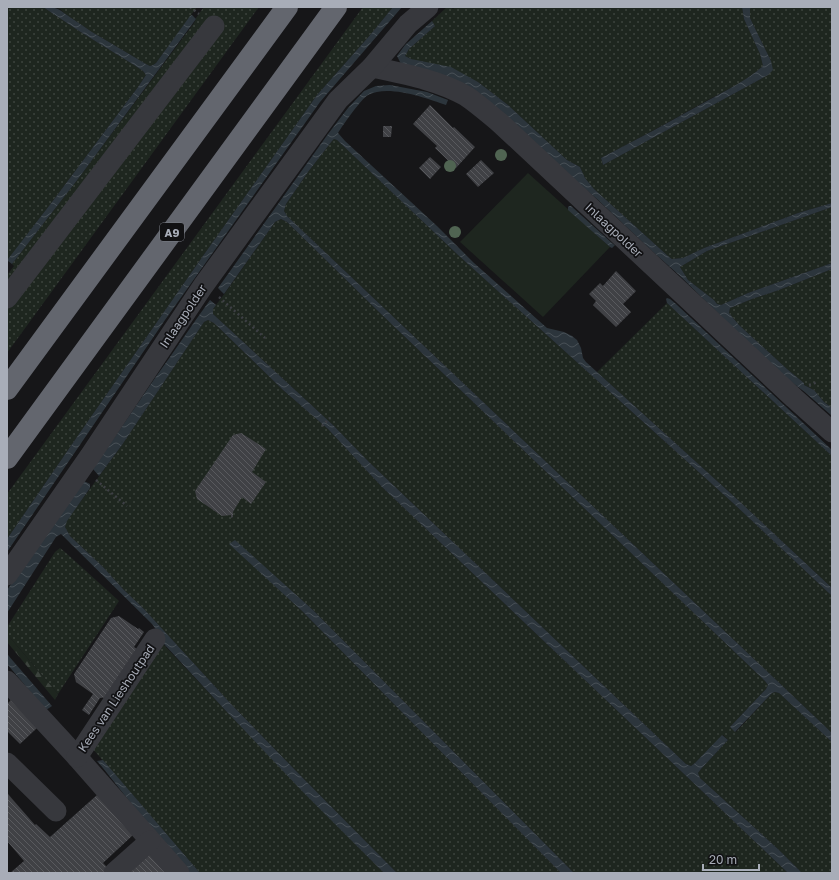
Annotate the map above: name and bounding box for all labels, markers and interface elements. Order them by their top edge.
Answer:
street label: Inlaagpolder [582,200,646,261]
road number: A9 [160,223,184,241]
street label: Inlaagpolder [156,281,210,351]
street label: Kees van Lieshoutpad [74,641,158,755]
scale bar [703,846,759,872]
text: 20 m [709,852,737,867]

